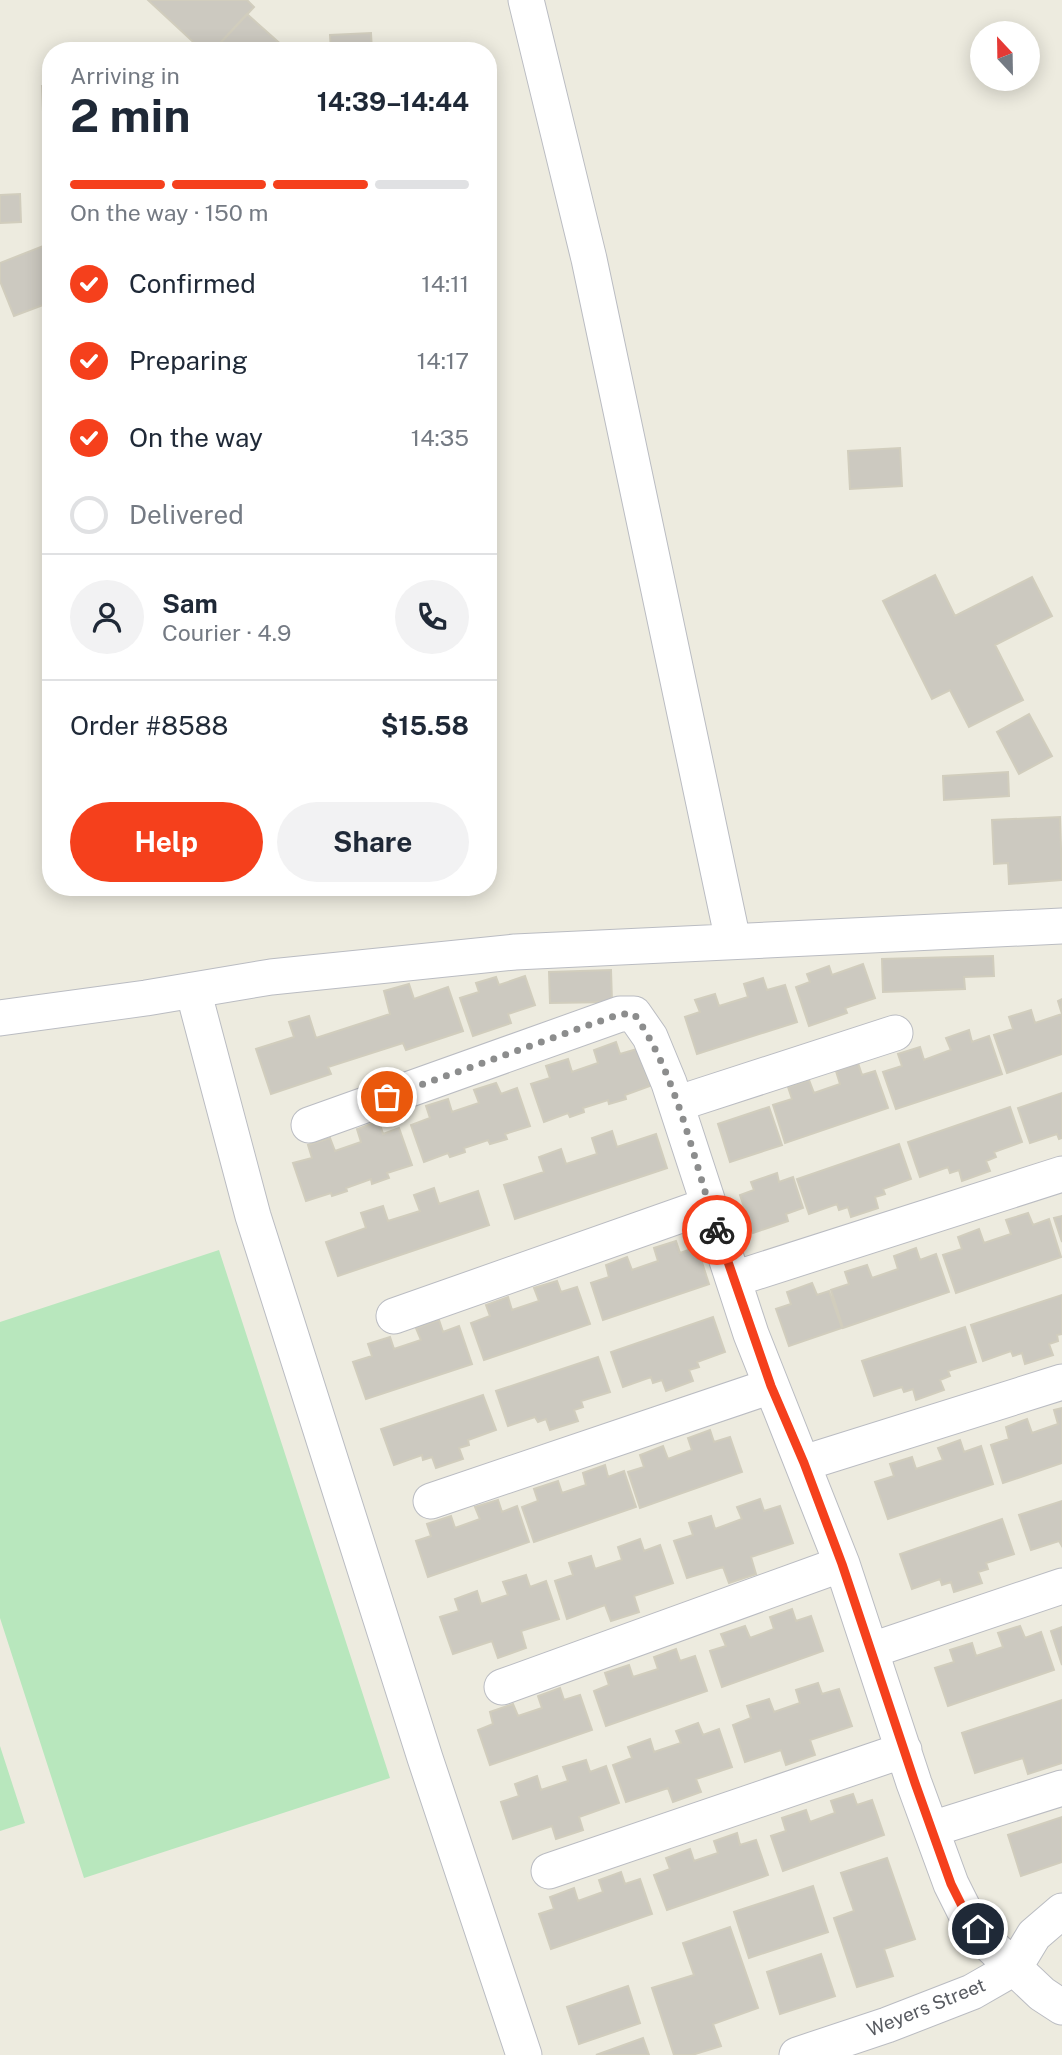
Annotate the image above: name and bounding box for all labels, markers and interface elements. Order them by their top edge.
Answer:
north arrow [970,21,1040,91]
map controls [970,21,1040,91]
text: Arriving in [70,62,180,89]
text: 14:39–14:44 [317,86,469,117]
text: 2 min [70,88,190,142]
text: On the way · 150 m [70,199,268,226]
icon: check [70,265,108,303]
text: Confirmed [129,268,256,299]
text: 14:11 [421,270,469,297]
icon: check [70,342,108,380]
text: Preparing [129,345,248,376]
text: 14:17 [417,347,469,374]
icon: check [70,419,108,457]
text: On the way [129,422,263,453]
text: 14:35 [411,424,469,451]
text: Delivered [129,499,244,530]
button: person [70,580,144,654]
button: phone [395,580,469,654]
text: Sam [162,588,218,619]
text: Courier · 4.9 [162,619,291,646]
text: Order #8588 [70,710,228,741]
text: $15.58 [381,710,469,741]
button: Help [70,802,263,882]
button: Share [277,802,469,882]
pin [357,1067,417,1127]
icon: bag [368,1078,406,1116]
courier [682,1195,752,1265]
icon: bike [698,1211,736,1249]
pin [948,1899,1008,1959]
icon: home [959,1910,997,1948]
street label: Weyers Street [864,1973,988,2041]

